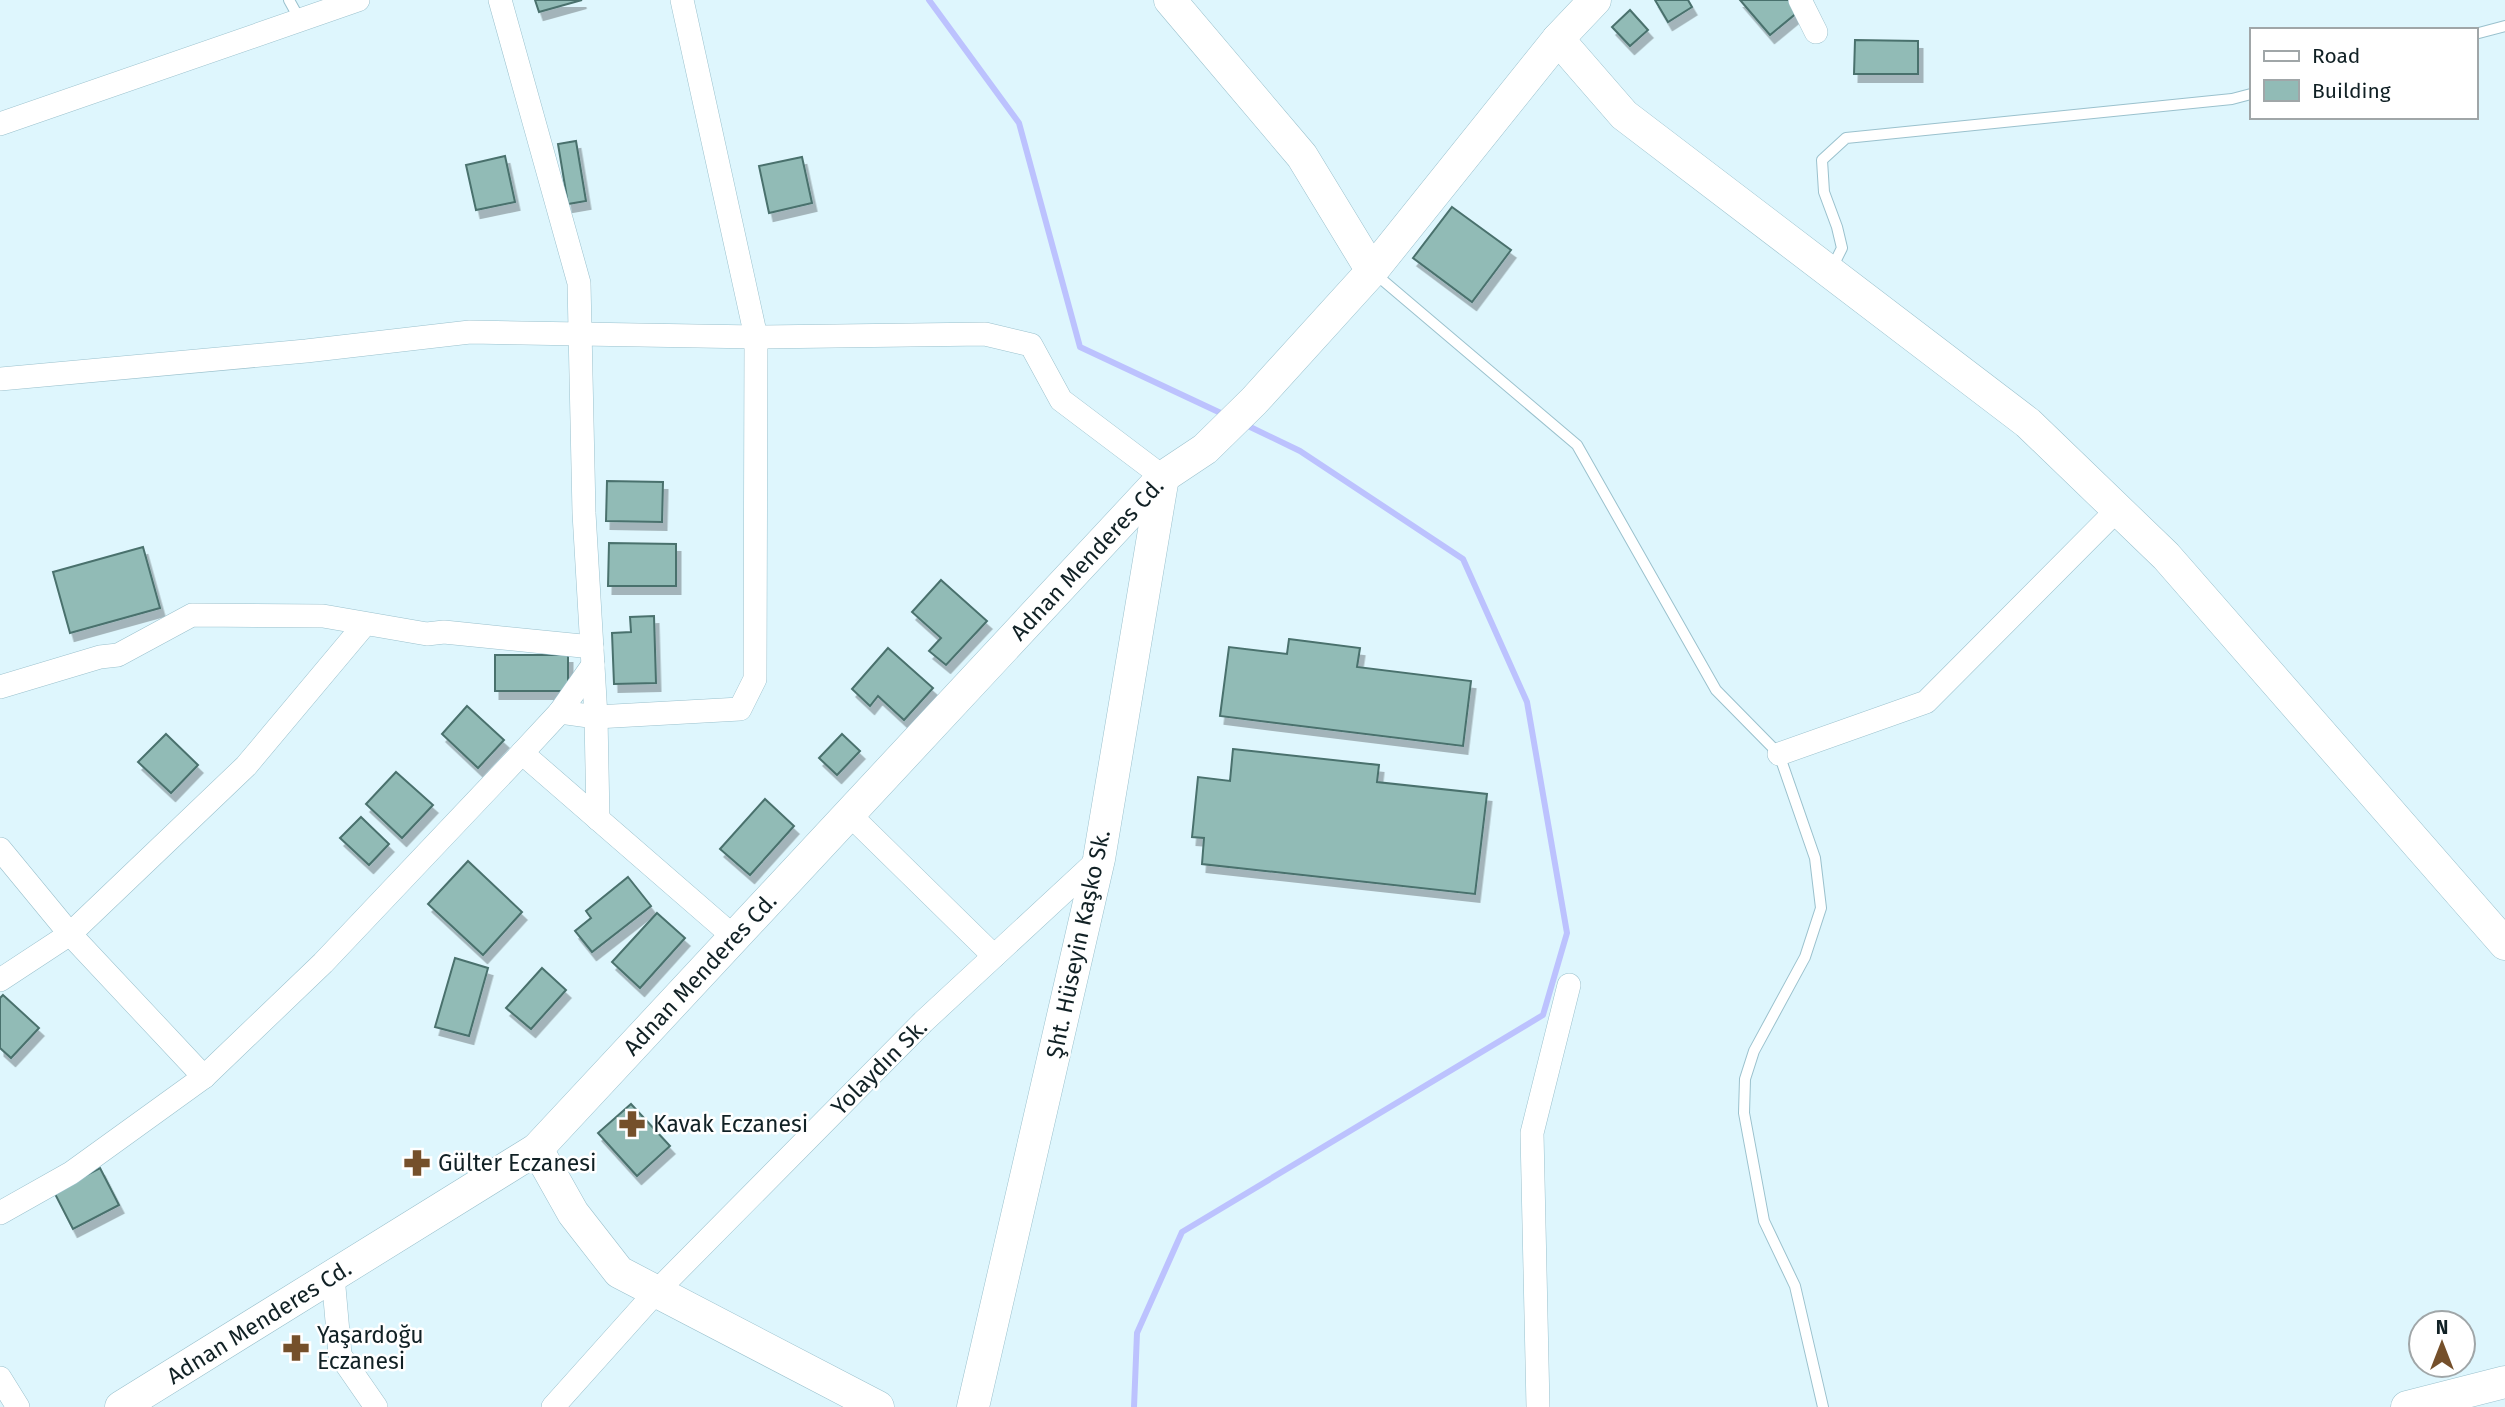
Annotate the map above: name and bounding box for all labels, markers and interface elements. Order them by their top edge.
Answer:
legend [2250,28,2477,119]
text: Road [2312,43,2360,69]
text: Building [2312,78,2391,104]
street label: Adnan Menderes Cd. [1004,472,1170,646]
street label: Şht. Hüseyin Kaşko Sk. [1040,827,1116,1061]
street label: Adnan Menderes Cd. [617,887,783,1061]
street label: Yolaydın Sk. [825,1013,933,1121]
pharmacy icon: Kavak Eczanesi [617,1109,647,1139]
place label: Kavak Eczanesi [653,1110,808,1138]
pharmacy icon: Gülter Eczanesi [402,1148,432,1178]
place label: Gülter Eczanesi [438,1149,596,1177]
street label: Adnan Menderes Cd. [162,1254,356,1390]
north arrow [2407,1309,2477,1379]
text: N [2436,1316,2448,1339]
place label: Yaşardoğu Eczanesi [317,1321,424,1375]
pharmacy icon: Yaşardoğu Eczanesi [281,1333,311,1363]

